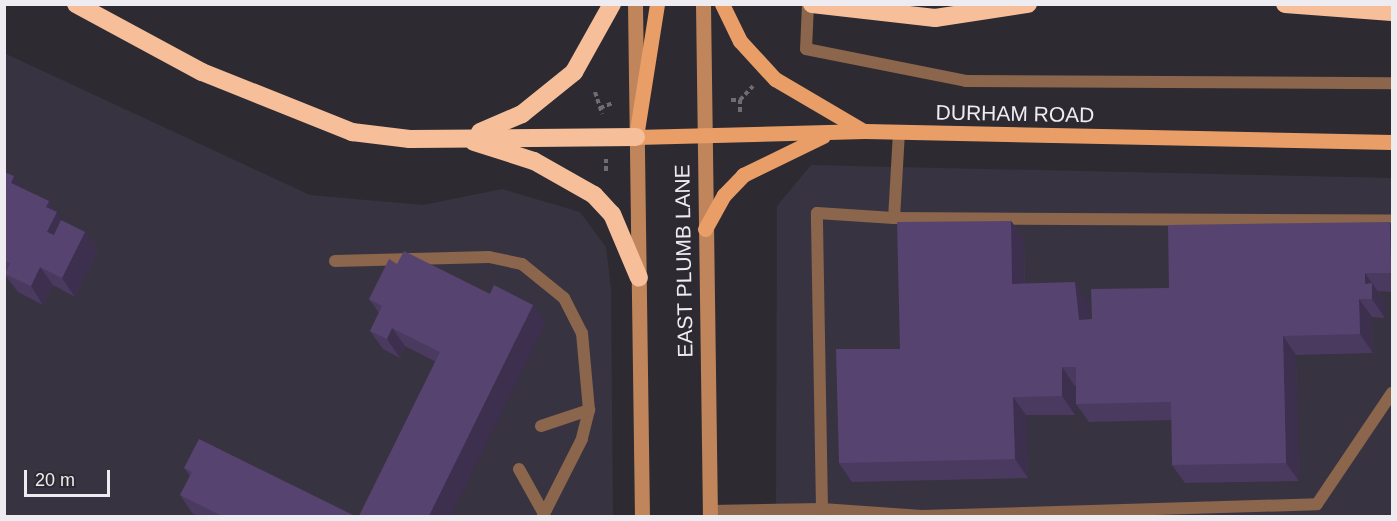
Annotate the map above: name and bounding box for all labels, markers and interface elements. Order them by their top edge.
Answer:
street label: DURHAM ROAD [935,100,1095,128]
street label: EAST PLUMB LANE [670,164,698,358]
scale bar [27,458,112,496]
text: 20 m [35,470,75,490]

